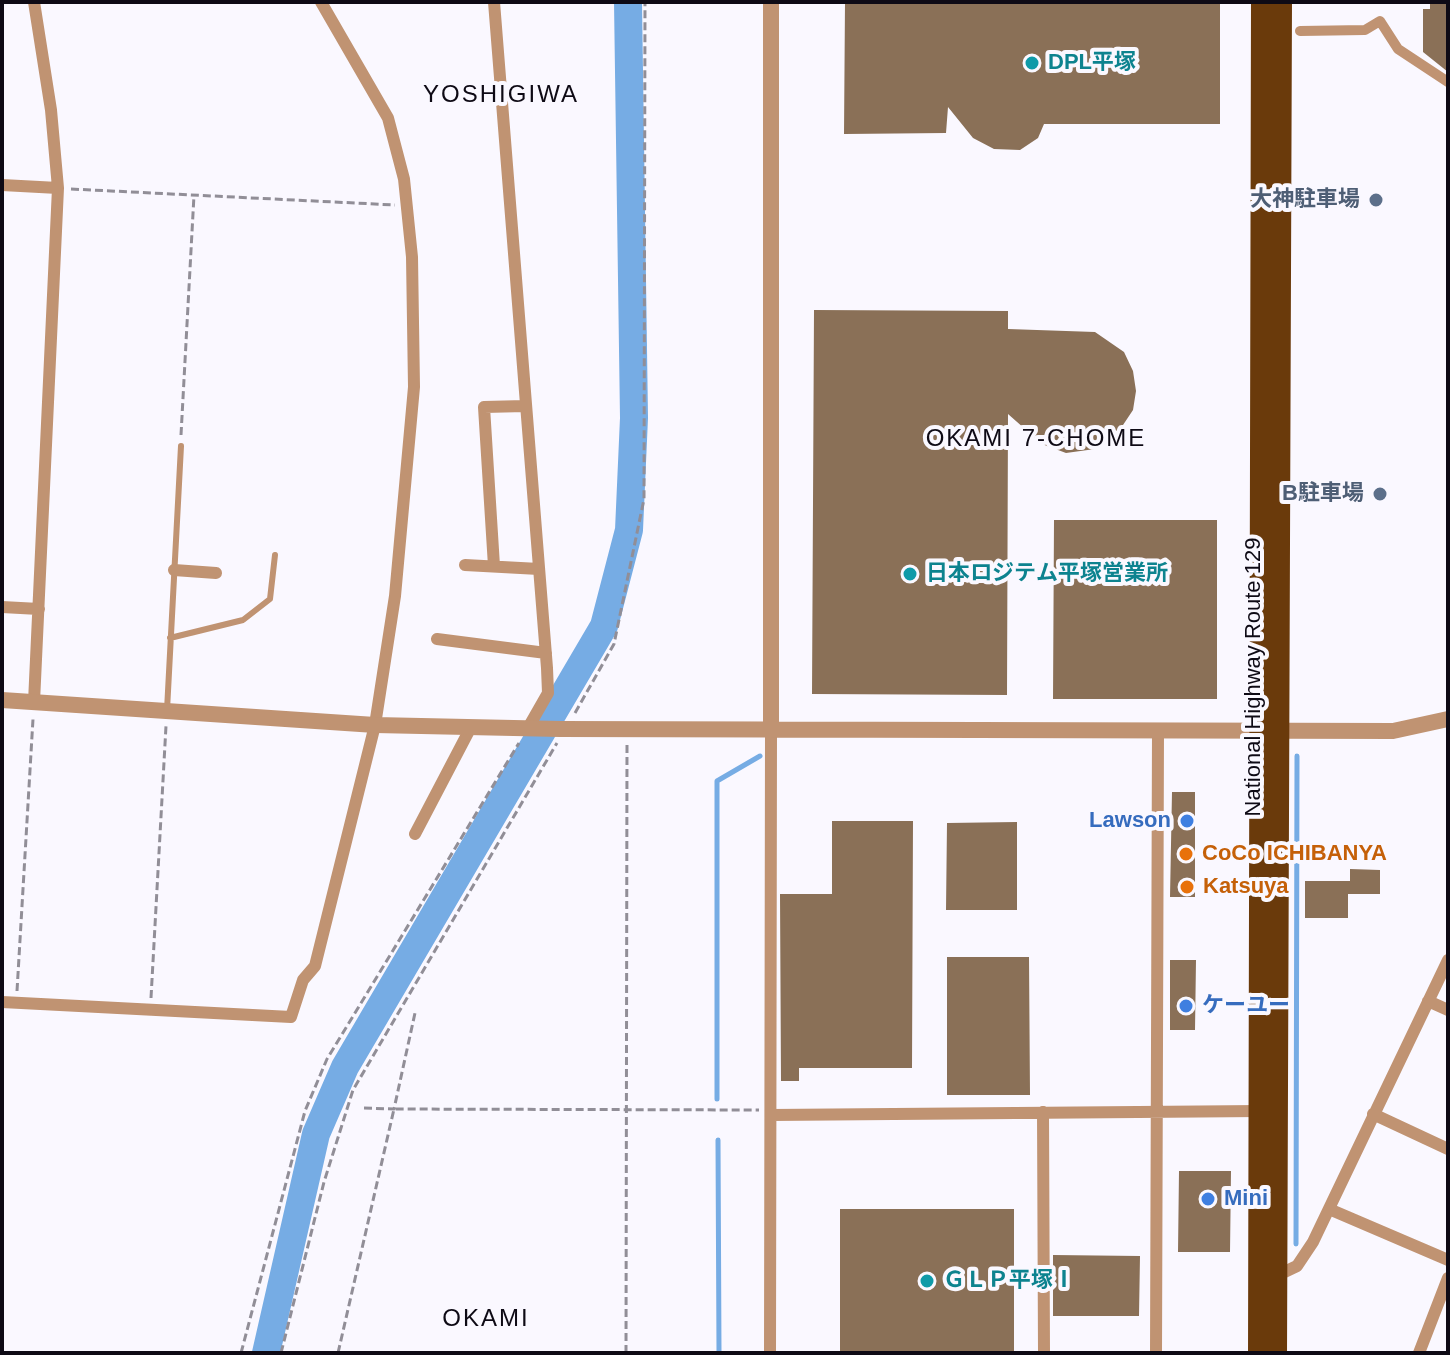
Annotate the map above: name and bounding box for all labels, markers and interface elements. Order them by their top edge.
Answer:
place label: DPL平塚 [1048,50,1136,76]
marker: DPL平塚 [1023,54,1041,72]
district label: YOSHIGIWA [423,81,579,109]
place label: 大神駐車場 [1250,187,1360,213]
marker: 大神駐車場 [1367,191,1385,209]
district label: OKAMI 7-CHOME [926,425,1146,453]
place label: B駐車場 [1282,481,1364,507]
marker: B駐車場 [1371,485,1389,503]
street label: National Highway Route 129 [1241,538,1267,816]
place label: 日本ロジテム平塚営業所 [926,561,1168,587]
marker: 日本ロジテム平塚営業所 [901,565,919,583]
place label: Lawson [1089,808,1171,834]
marker: Lawson [1178,812,1196,830]
place label: CoCo ICHIBANYA [1202,841,1387,867]
marker: CoCo ICHIBANYA [1177,845,1195,863]
place label: Katsuya [1203,874,1289,900]
marker: Katsuya [1178,878,1196,896]
place label: ケーユー [1202,993,1290,1019]
marker: ケーユー [1177,997,1195,1015]
place label: Mini [1224,1186,1268,1212]
marker: Mini [1199,1190,1217,1208]
place label: ＧＬＰ平塚Ⅰ [943,1268,1075,1294]
marker: ＧＬＰ平塚Ⅰ [918,1272,936,1290]
district label: OKAMI [442,1305,530,1333]

